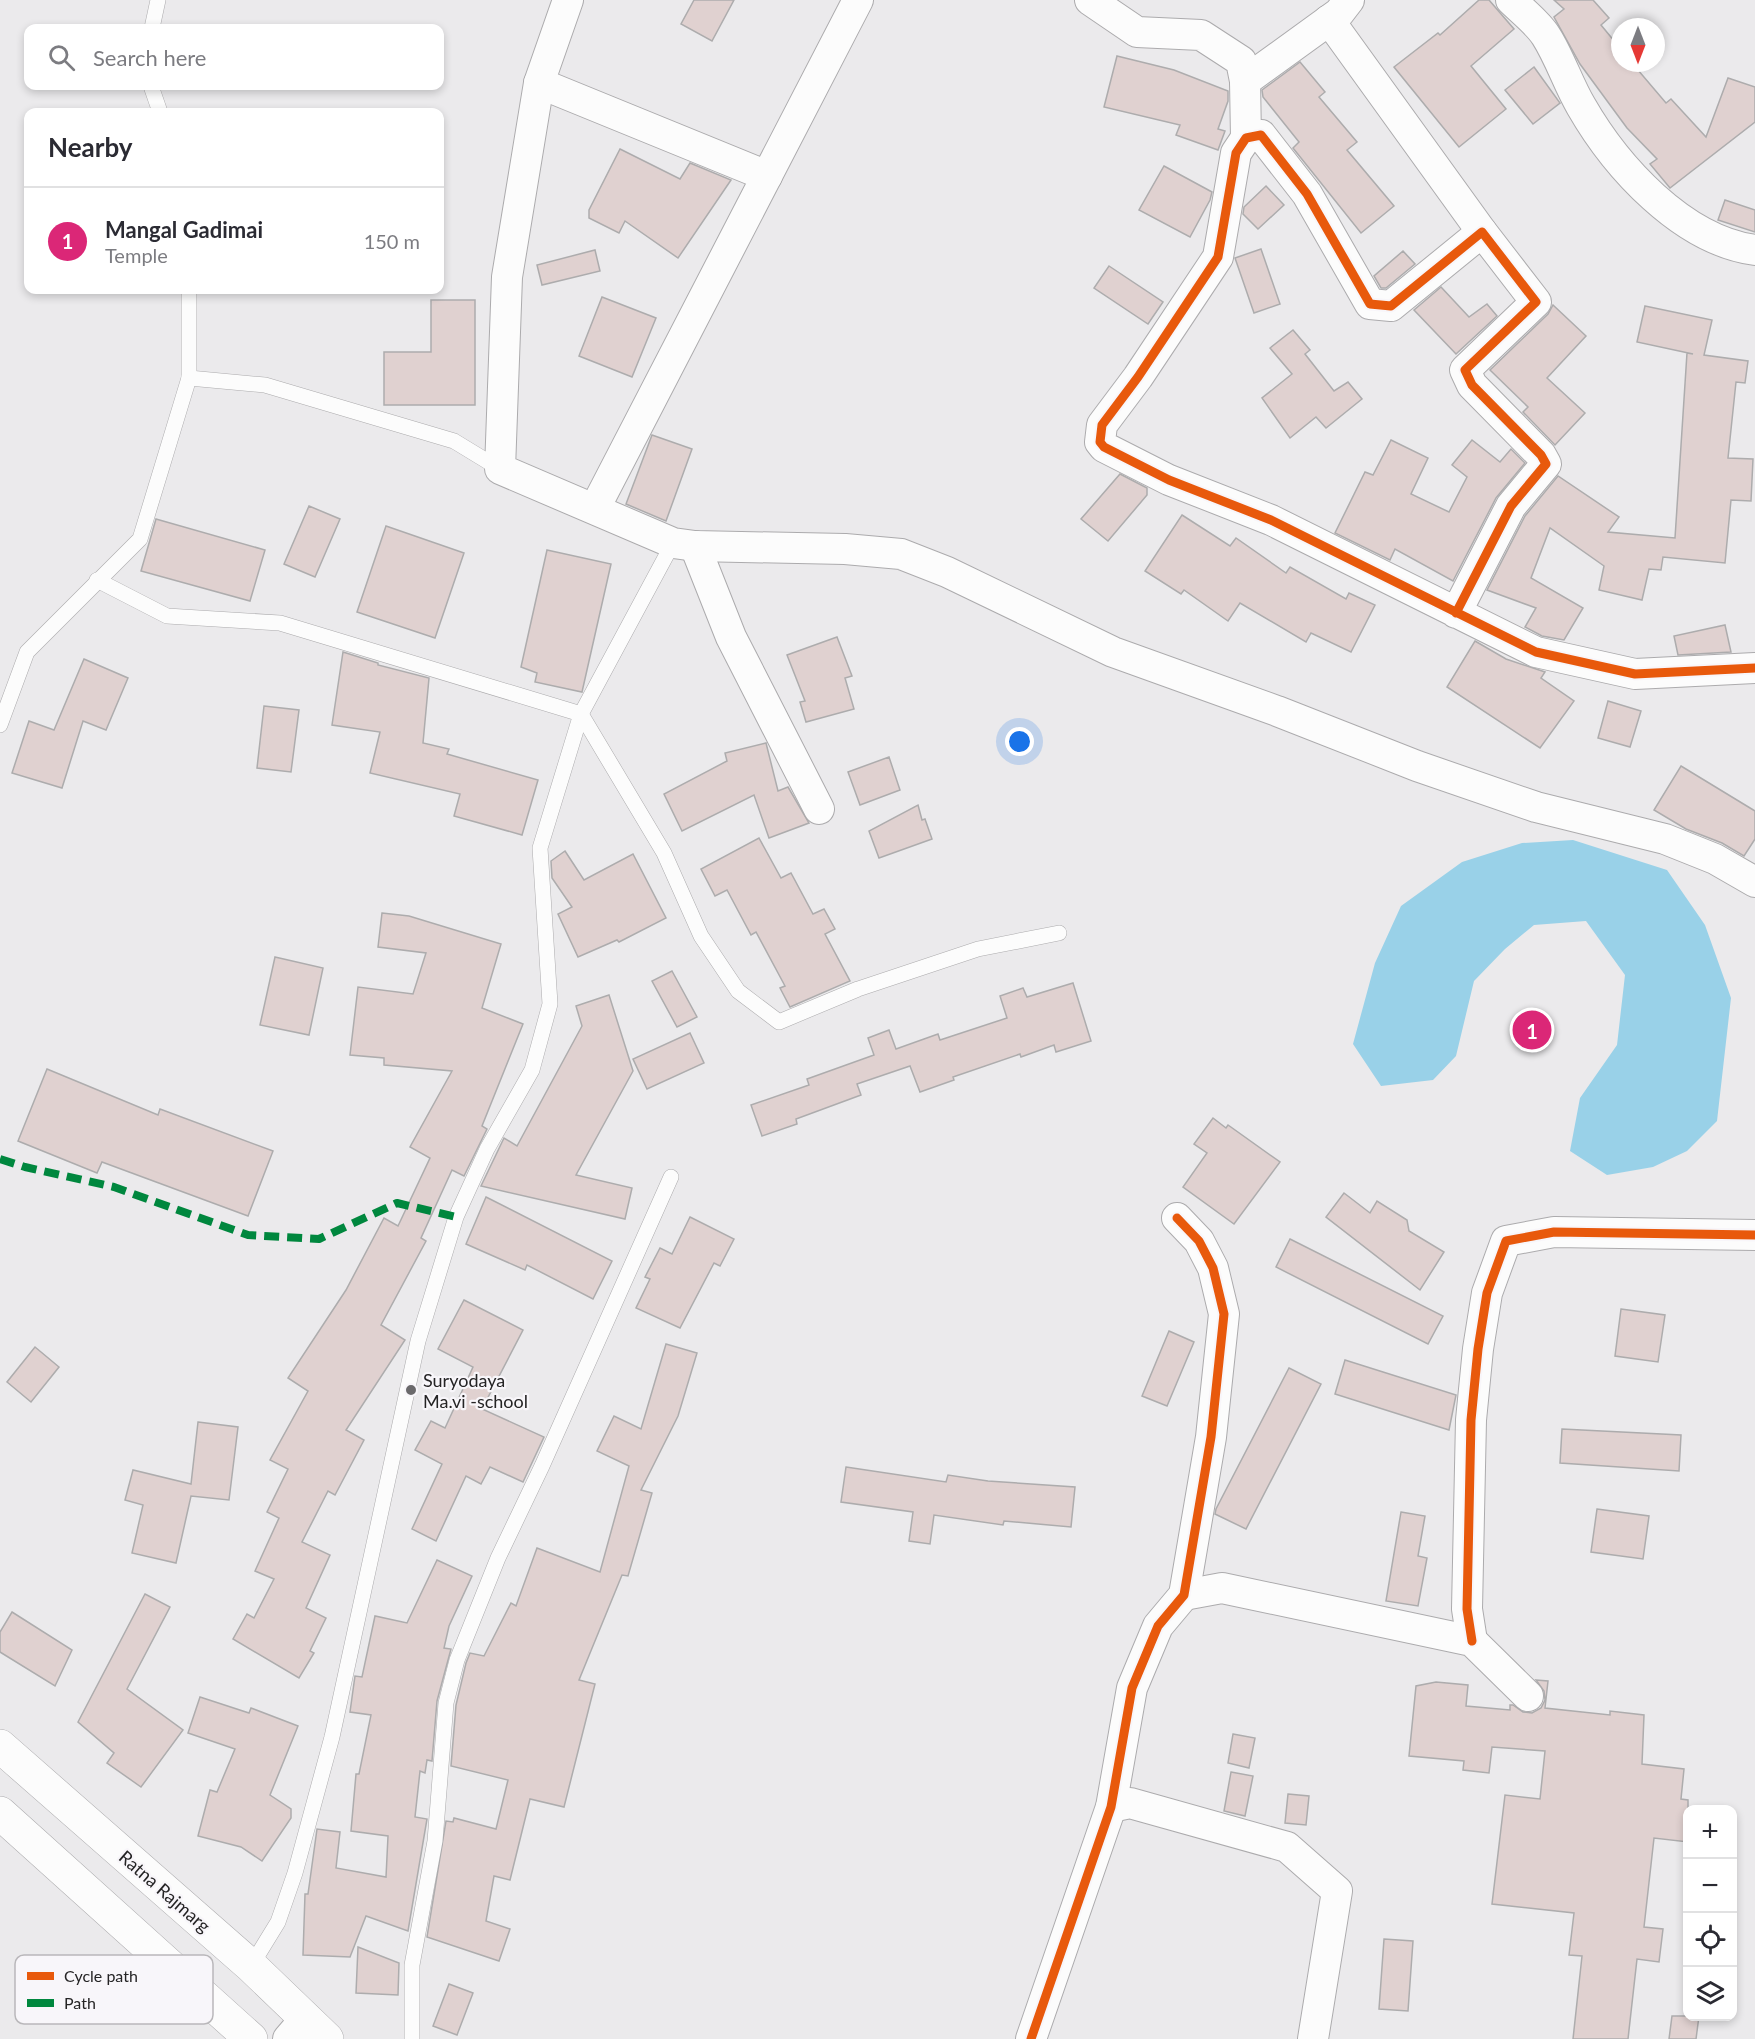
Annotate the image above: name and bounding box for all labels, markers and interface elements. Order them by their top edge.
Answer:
north arrow [1611,18,1665,72]
search box [24,24,444,90]
icon: search [45,41,78,74]
text: Search here [93,44,206,71]
text: Nearby [48,131,133,163]
text: Mangal Gadimai [105,216,263,243]
text: 1 [62,229,73,253]
text: 150 m [364,229,420,253]
text: Temple [105,243,168,267]
your location [1005,727,1034,756]
pin: 1 [1512,1008,1552,1052]
place label: Suryodaya Ma.vi -school [423,1369,528,1412]
marker: Suryodaya Ma.vi -school [404,1383,418,1397]
map controls [1683,1805,1737,2021]
button: + [1683,1805,1737,1859]
street label: Ratna Rajmarg [115,1845,215,1937]
button: − [1683,1859,1737,1913]
button: locate [1683,1913,1737,1967]
legend [15,1955,213,2024]
text: Cycle path [64,1966,138,1985]
button: layers [1683,1967,1737,2021]
text: Path [64,1993,96,2012]

